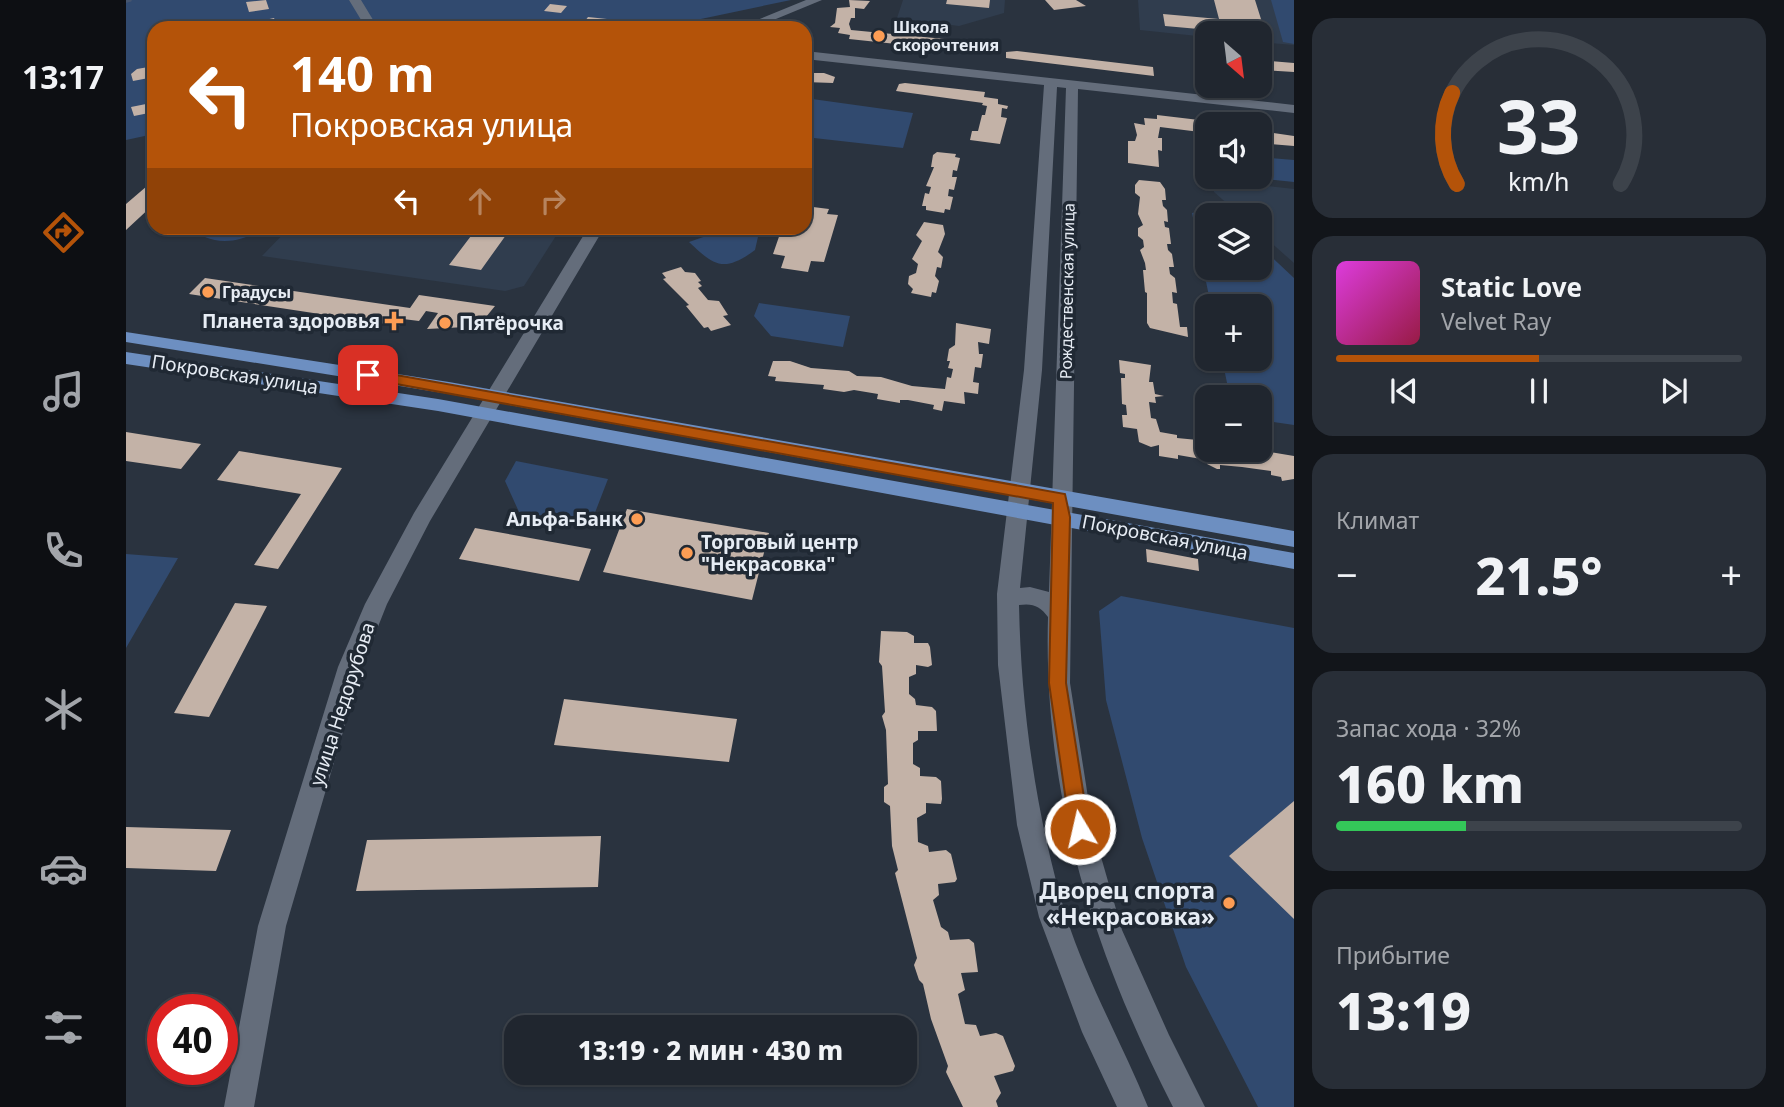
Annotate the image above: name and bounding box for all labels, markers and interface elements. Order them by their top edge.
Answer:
place label: Школа скорочтения [893,16,999,56]
north arrow [1195,21,1272,98]
map controls [1195,21,1272,462]
marker: Школа скорочтения [871,28,887,44]
text: 140 m [290,40,435,106]
icon: left [175,49,266,140]
text: 13:17 [22,55,104,98]
text: 33 [1497,76,1581,175]
text: Покровская улица [290,103,573,146]
button: sound [1195,112,1272,189]
text: km/h [1508,164,1570,198]
icon: left [388,182,426,220]
icon: ahead [461,182,499,220]
icon: right [534,182,572,220]
street label: Рождественская улица [1054,203,1080,379]
button: layers [1195,203,1272,280]
icon: directions [39,208,88,257]
text: Static Love [1441,269,1582,305]
place label: Градусы [222,281,291,303]
marker: Градусы [200,284,216,300]
button: + [1195,294,1272,371]
text: Velvet Ray [1441,305,1551,337]
place label: Планета здоровья [202,308,380,334]
place label: Пятёрочка [459,310,564,336]
marker: Планета здоровья [386,313,402,329]
marker: Пятёрочка [437,315,453,331]
pin [338,345,398,405]
street label: Покровская улица [150,348,320,400]
icon: arrive [349,356,387,394]
icon: music [39,367,88,416]
icon: previous [1385,372,1423,410]
icon: pause [1520,372,1558,410]
icon: next [1655,372,1693,410]
button: − [1195,385,1272,462]
text: Климат [1336,504,1419,536]
place label: Альфа-Банк [506,506,623,532]
street label: Покровская улица [1080,508,1250,566]
marker: Альфа-Банк [629,511,645,527]
icon: phone [39,526,88,575]
place label: Торговый центр "Некрасовка" [701,529,859,577]
text: 21.5° [1476,539,1602,610]
marker: Торговый центр "Некрасовка" [679,545,695,561]
text: − [1336,548,1358,600]
text: + [1720,548,1742,600]
street label: улица Недорубова [303,619,381,789]
icon: climate [39,685,88,734]
text: Запас хода · 32% [1336,712,1521,744]
text: 160 km [1336,747,1524,818]
position arrow [1043,792,1117,866]
icon: car [39,844,88,893]
place label: Дворец спорта «Некрасовка» [1039,874,1215,932]
marker: Дворец спорта «Некрасовка» [1221,895,1237,911]
text: Прибытие [1336,939,1450,971]
text: 13:19 [1336,974,1471,1045]
speed limit sign: 40 [147,994,238,1085]
icon: filters [39,1003,88,1052]
text: 13:19 · 2 мин · 430 m [578,1032,843,1068]

